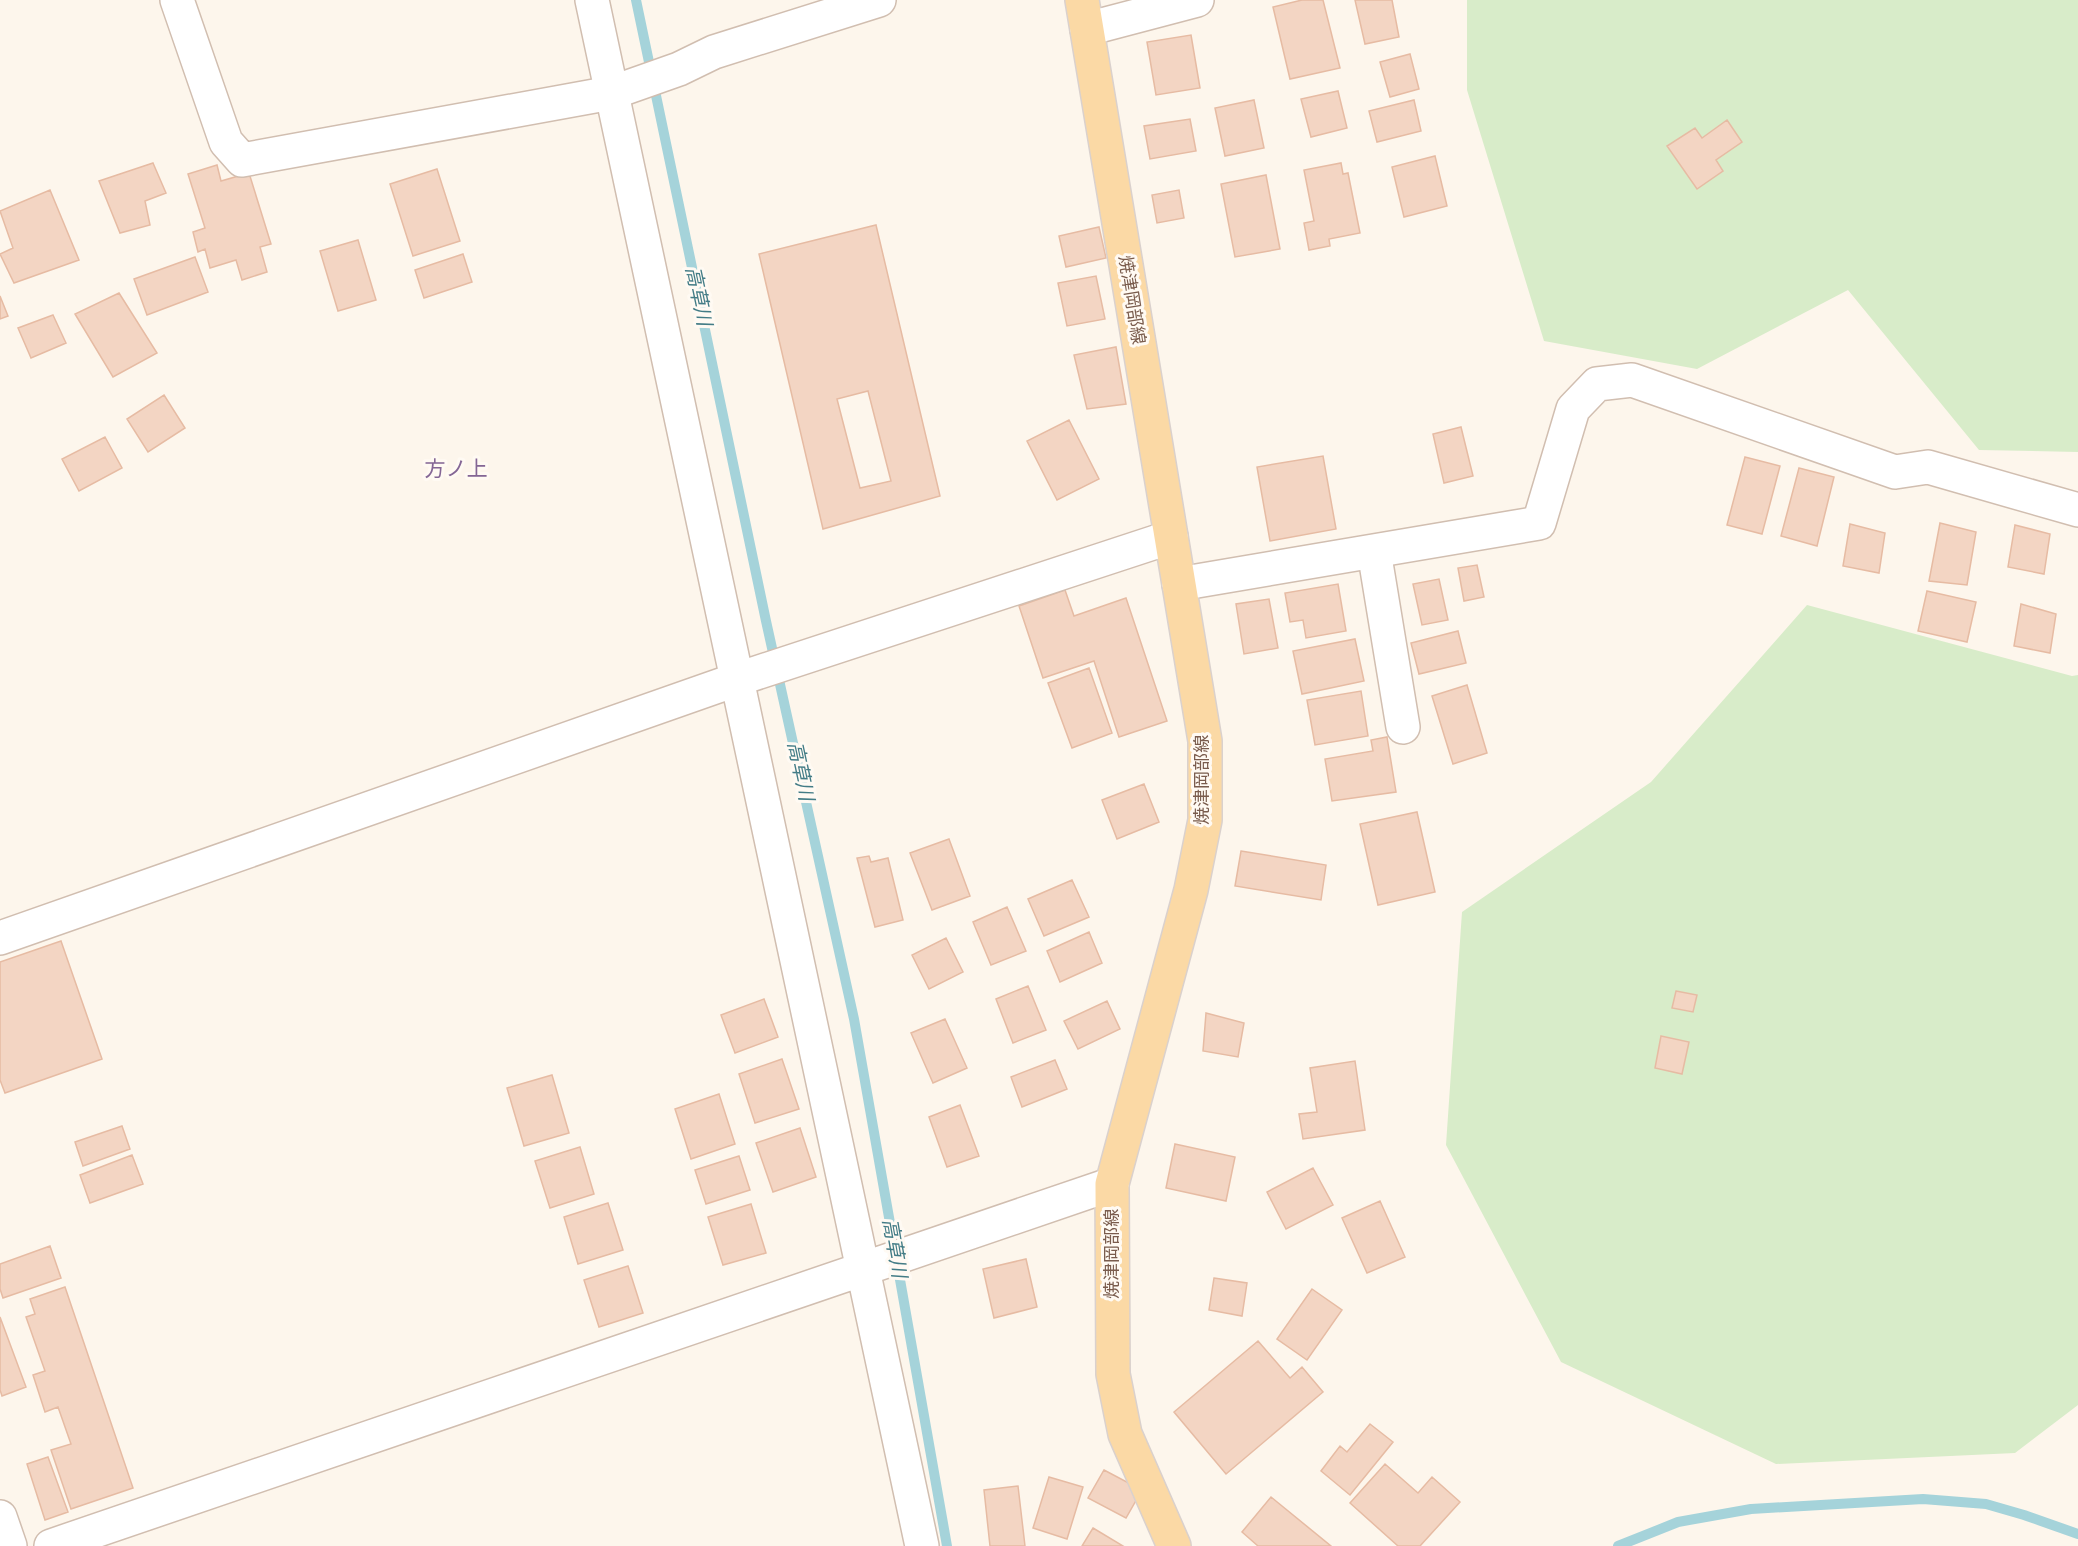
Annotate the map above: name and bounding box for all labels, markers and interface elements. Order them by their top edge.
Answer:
street label: 焼津岡部線 [1114,254,1150,346]
water label: 高草川 [681,264,717,330]
district label: 方ノ上 [425,456,488,481]
street label: 焼津岡部線 [1191,735,1213,825]
water label: 高草川 [783,739,819,805]
street label: 焼津岡部線 [1101,1209,1123,1299]
water label: 高草川 [878,1216,912,1282]

